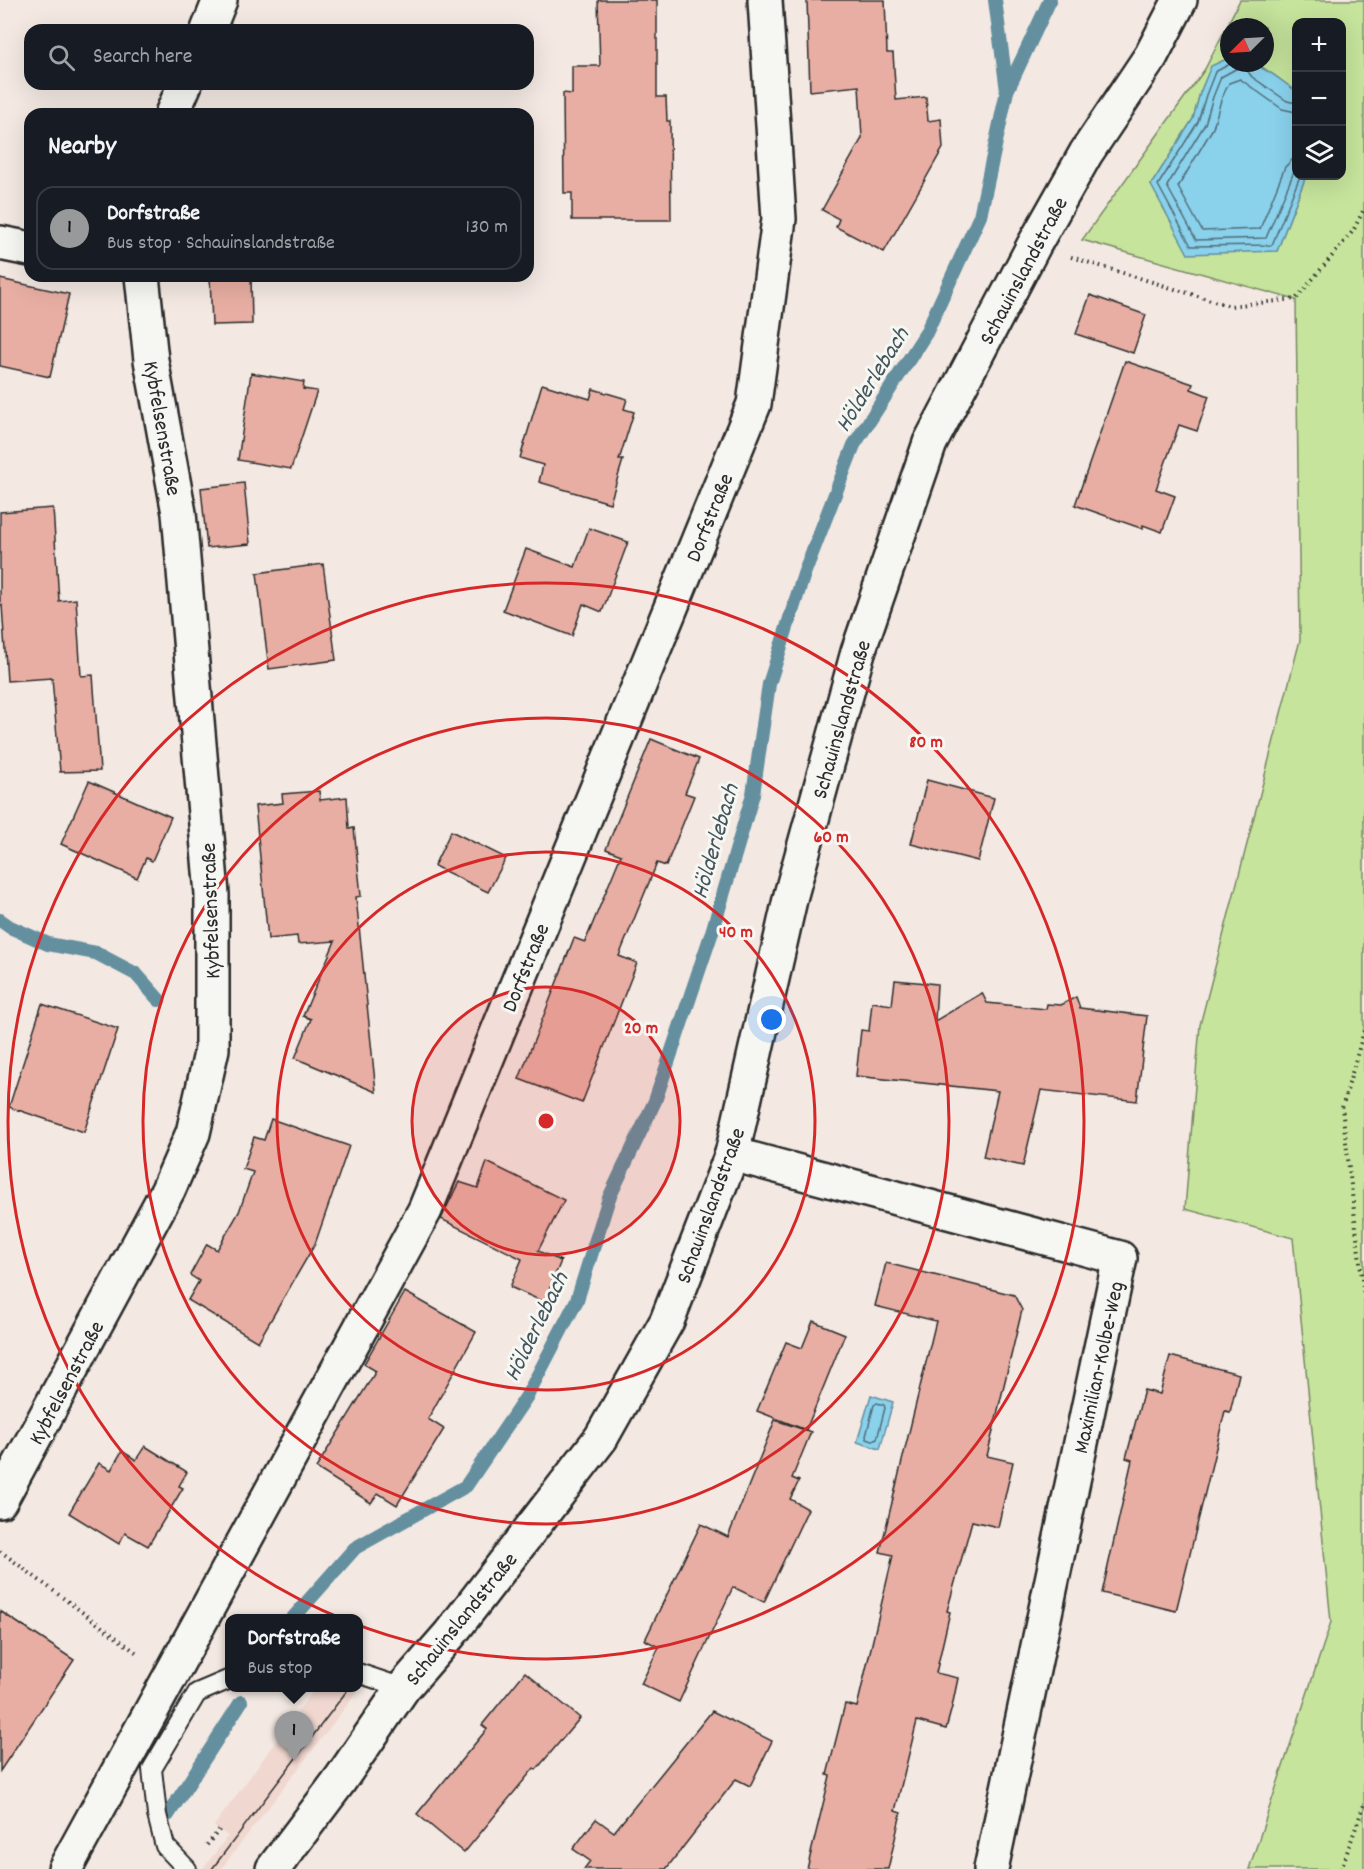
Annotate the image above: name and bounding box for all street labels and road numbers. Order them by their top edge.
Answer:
street label: Schauinslandstraße [973,192,1077,351]
street label: Kybfelsenstraße [133,359,188,498]
street label: Dorfstraße [679,469,743,567]
street label: Schauinslandstraße [806,637,881,803]
street label: Kybfelsenstraße [195,842,230,980]
street label: Dorfstraße [495,919,559,1017]
street label: Schauinslandstraße [670,1124,755,1289]
street label: Maximilian-Kolbe-Weg [1067,1279,1134,1457]
street label: Kybfelsenstraße [22,1316,114,1451]
street label: Schauinslandstraße [399,1547,526,1694]

